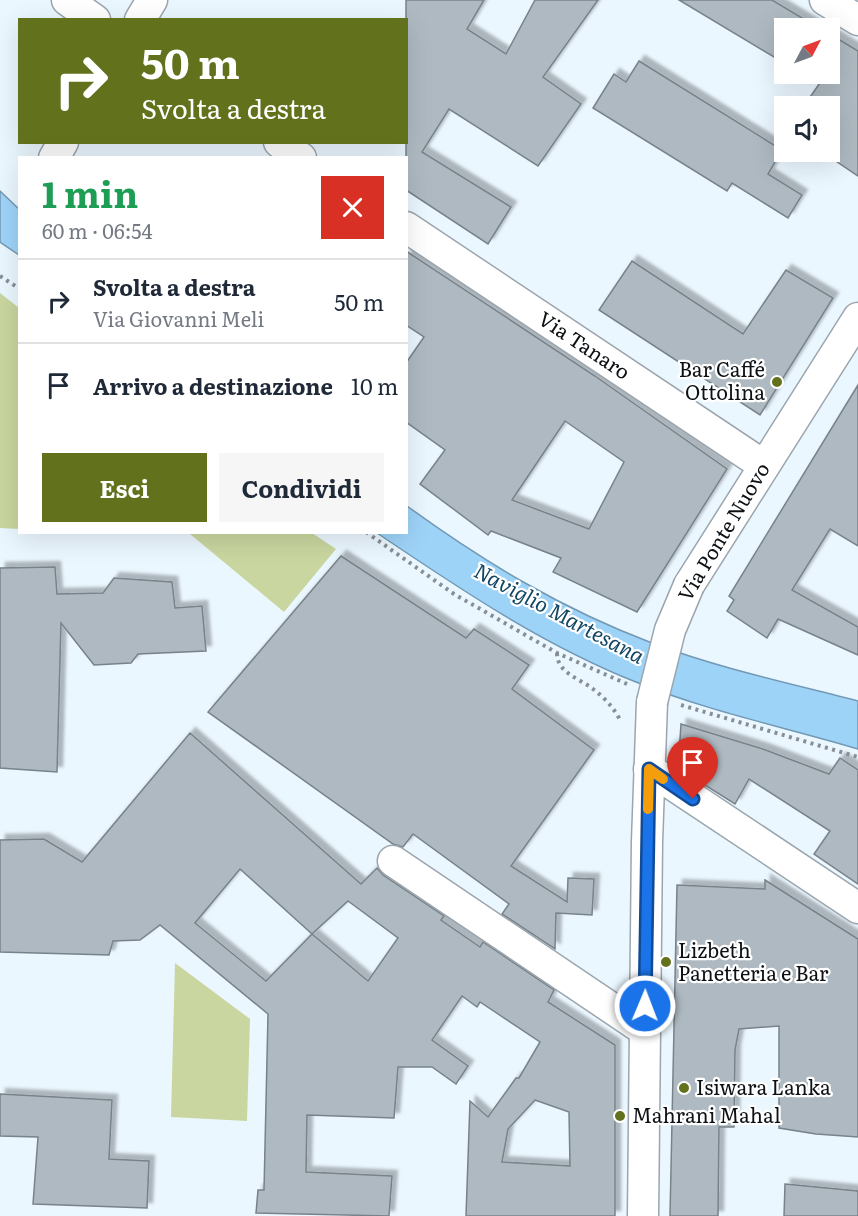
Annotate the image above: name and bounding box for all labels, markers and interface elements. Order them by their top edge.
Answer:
north arrow [774,18,840,84]
map controls [774,18,840,162]
text: 50 m [141,30,240,92]
icon: right [42,42,120,120]
text: Svolta a destra [141,87,326,127]
button: sound [774,96,840,162]
text: 1 min [42,166,138,219]
button: close [321,176,384,239]
text: 60 m · 06:54 [42,215,153,245]
text: Svolta a destra [93,270,255,303]
icon: right [42,285,75,318]
text: 50 m [334,285,384,318]
text: Via Giovanni Meli [93,303,264,333]
street label: Via Tanaro [533,303,637,386]
place label: Bar Caffé Ottolina [679,353,765,406]
icon: arrive [42,369,75,402]
text: Arrivo a destinazione [93,369,333,402]
text: 10 m [351,369,398,402]
marker: Bar Caffé Ottolina [770,375,784,389]
button: Esci [42,453,207,522]
button: Condividi [219,453,384,522]
street label: Via Ponte Nuovo [669,456,776,606]
water label: Naviglio Martesana [470,554,651,670]
pin [667,737,718,799]
icon: arrive [676,746,709,779]
place label: Lizbeth Panetteria e Bar [678,934,829,987]
marker: Lizbeth Panetteria e Bar [659,955,673,969]
position arrow [613,974,677,1038]
place label: Isiwara Lanka [696,1071,831,1101]
marker: Isiwara Lanka [677,1081,691,1095]
place label: Mahrani Mahal [632,1099,781,1129]
marker: Mahrani Mahal [613,1109,627,1123]

